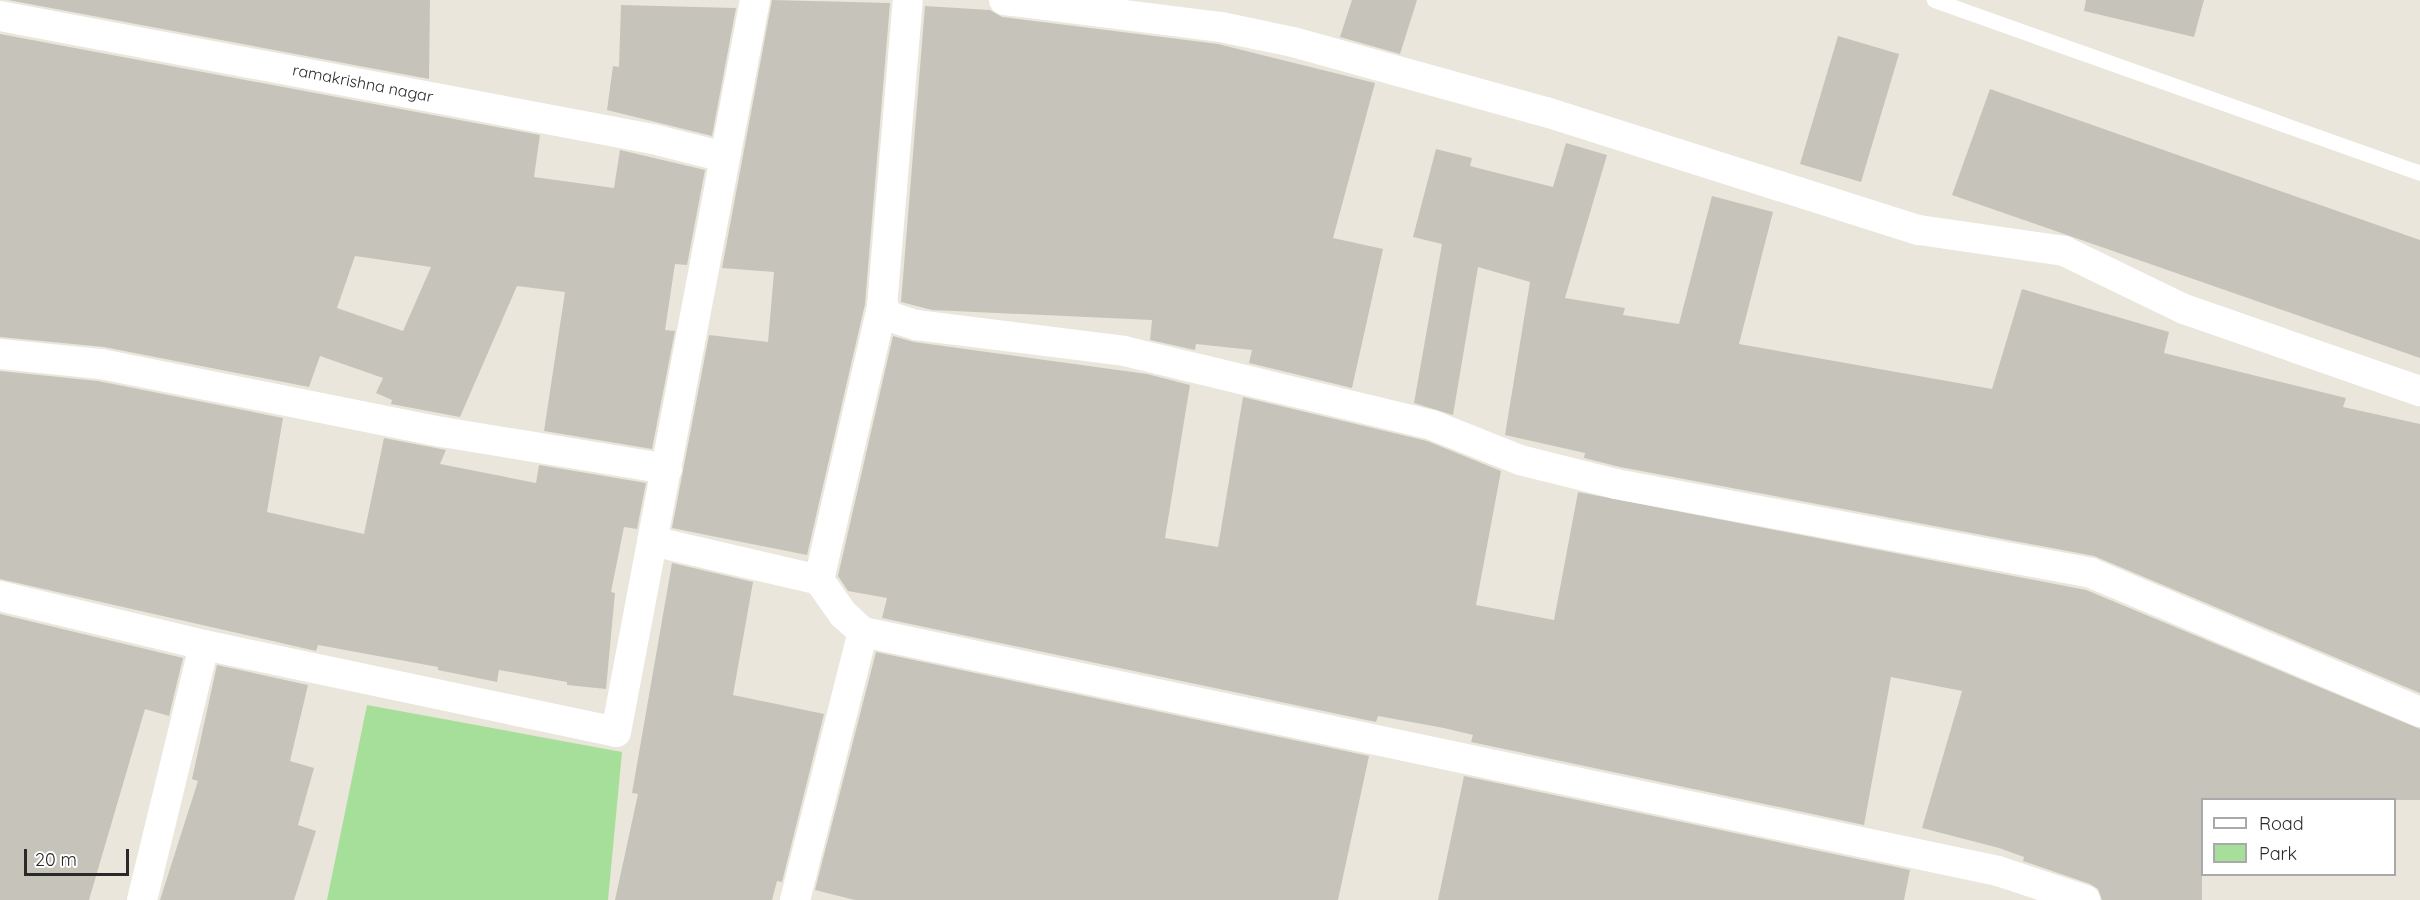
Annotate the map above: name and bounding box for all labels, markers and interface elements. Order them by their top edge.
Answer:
street label: ramakrishna nagar [291,60,435,106]
legend [2201,798,2396,876]
text: Road [2259,812,2304,835]
scale bar [27,837,132,875]
text: Park [2259,842,2297,865]
text: 20 m [35,848,77,871]

